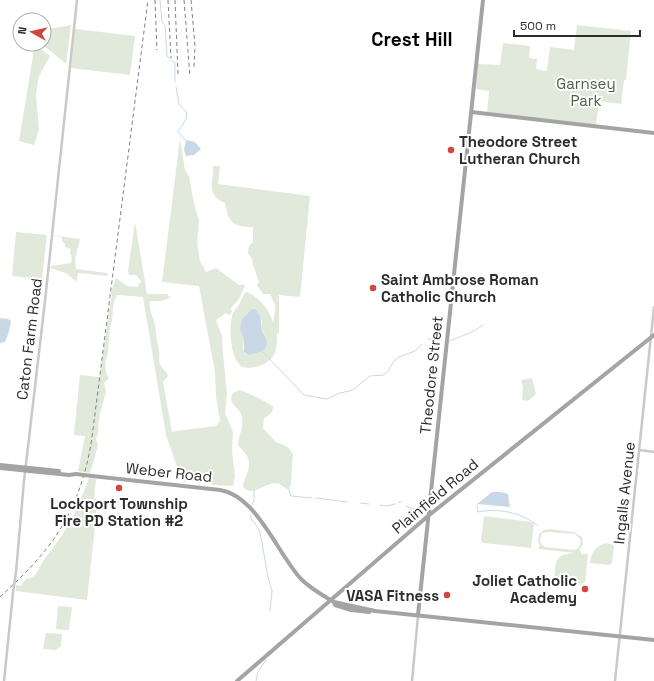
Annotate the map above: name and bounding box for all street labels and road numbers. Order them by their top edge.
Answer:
street label: Caton Farm Road [12,277,46,401]
street label: Theodore Street [415,315,447,435]
street label: Ingalls Avenue [609,441,639,545]
street label: Plainfield Road [388,454,482,538]
street label: Weber Road [125,458,213,486]

